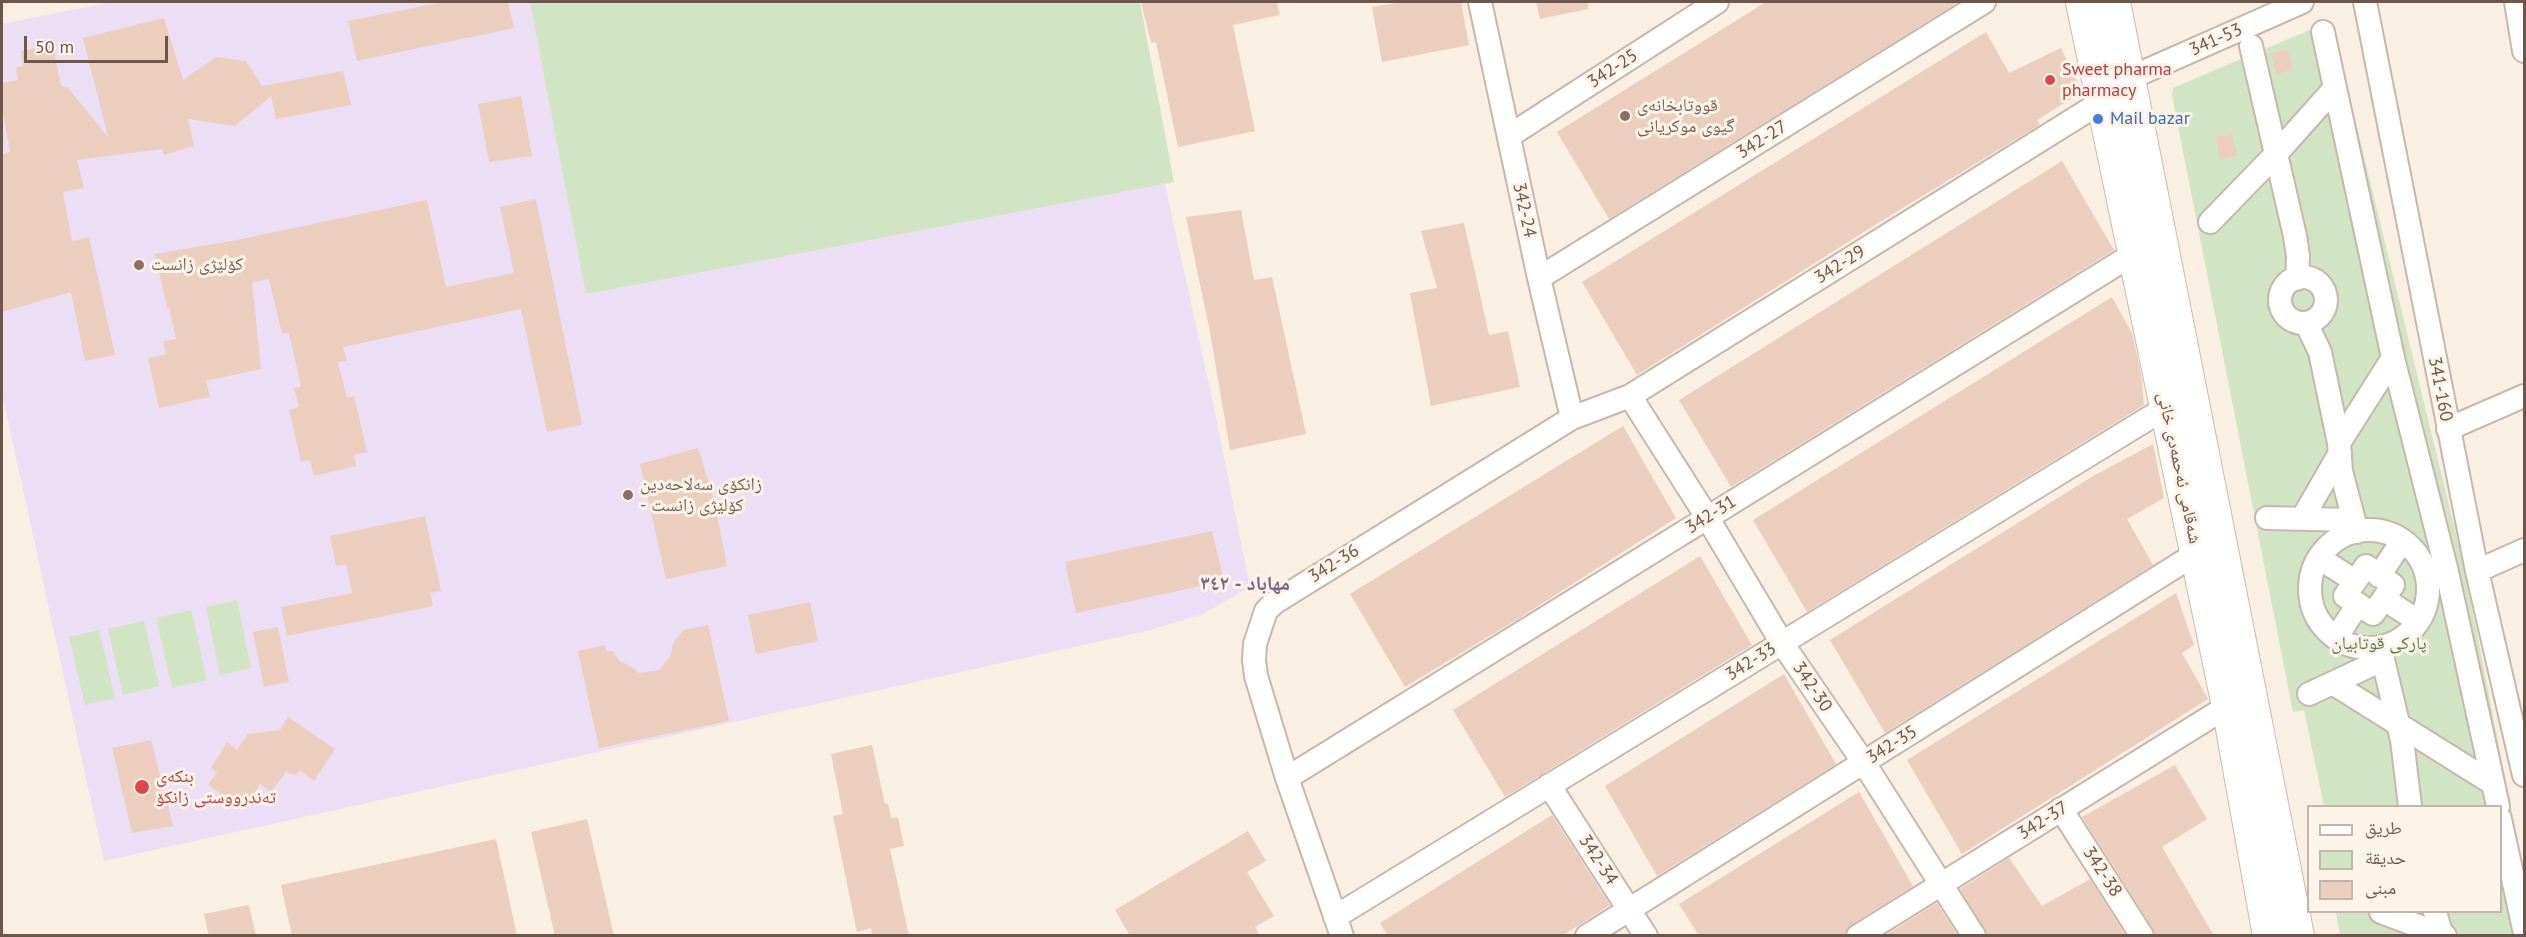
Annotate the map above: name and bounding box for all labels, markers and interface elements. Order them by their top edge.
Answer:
street label: 341-53 [2186,19,2246,61]
scale bar [27,24,171,62]
text: 50 m [35,35,74,58]
street label: 342-25 [1584,45,1642,93]
place label: Sweet pharma pharmacy [2062,59,2172,101]
marker: Sweet pharma pharmacy [2043,73,2057,87]
place label: قووتابخانەی گيوی موكريانی [1637,95,1735,138]
place label: Mail bazar [2110,108,2190,130]
marker: قووتابخانەی گيوی موكريانی [1618,109,1632,123]
marker: Mail bazar [2091,112,2105,126]
street label: 342-27 [1733,116,1791,164]
street label: 342-24 [1508,181,1540,239]
street label: 342-29 [1811,241,1869,289]
place label: کۆلێژی زانست [151,254,243,276]
marker: کۆلێژی زانست [132,258,146,272]
street label: 341-160 [2423,355,2457,423]
street label: شەقامی ئەحمەدی خانی [2152,390,2206,546]
place label: زانکۆی سەلاحەدین - کۆلێژی زانست [640,474,762,516]
marker: زانکۆی سەلاحەدین - کۆلێژی زانست [621,488,635,502]
street label: 342-31 [1682,491,1740,539]
street label: 342-36 [1305,540,1363,588]
district label: مهاباد - ٣٤٢ [1200,572,1290,596]
park label: پارکی قوتابیان [2331,633,2427,655]
street label: 342-33 [1722,638,1780,686]
street label: 342-30 [1788,658,1836,716]
street label: 342-35 [1863,721,1921,769]
place label: بنکەی تەندرووستی زانکۆ [156,766,276,808]
marker: بنکەی تەندرووستی زانکۆ [133,778,151,796]
street label: 342-37 [2014,797,2072,845]
legend [2307,805,2502,913]
text: طريق [2365,816,2402,839]
street label: 342-34 [1574,831,1622,889]
street label: 342-38 [2078,843,2126,901]
text: حديقة [2365,846,2406,869]
text: مبنى [2365,876,2396,899]

